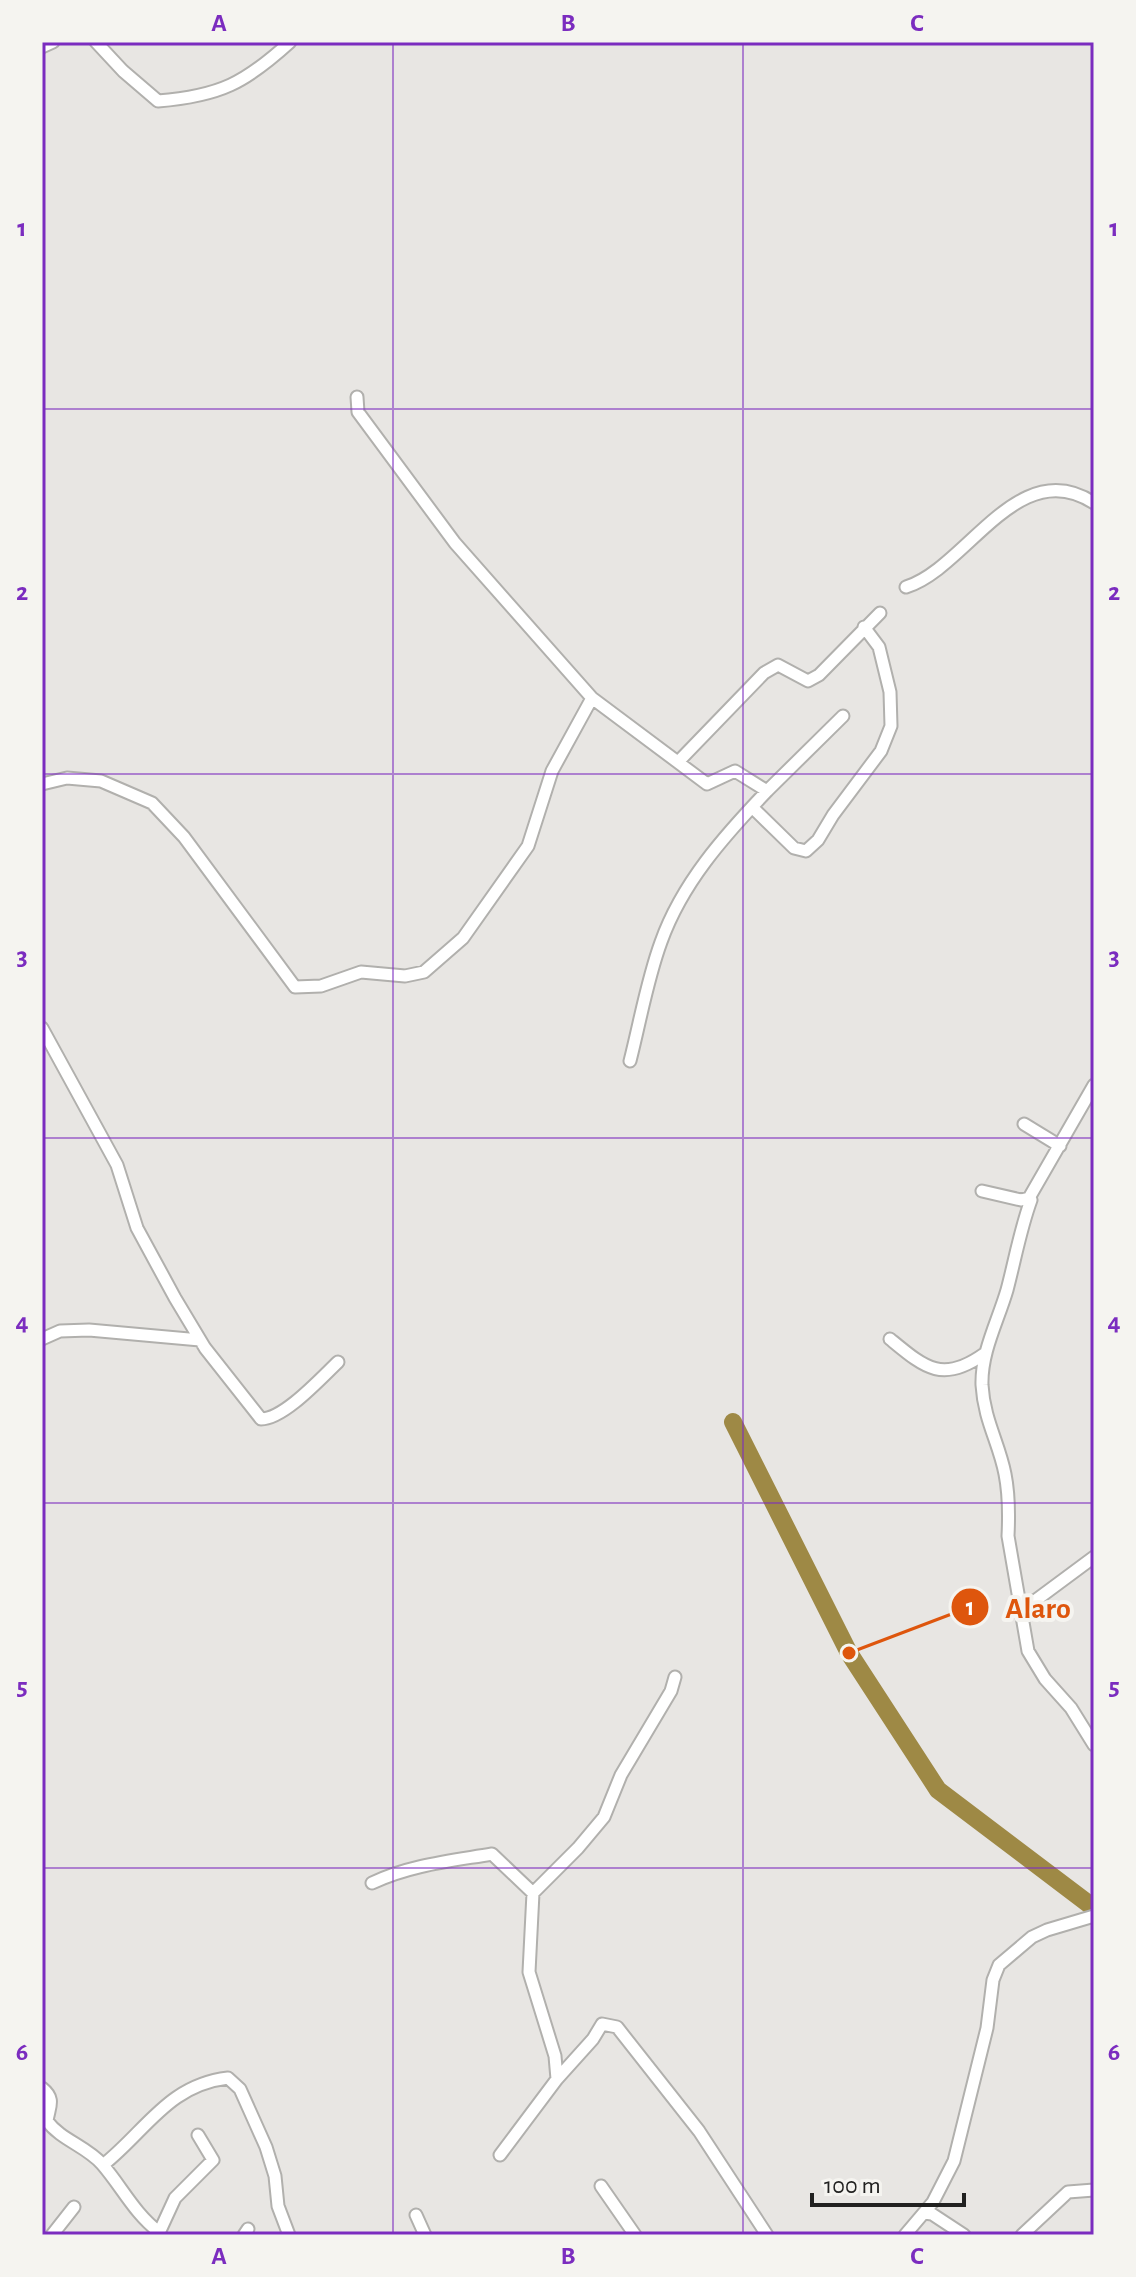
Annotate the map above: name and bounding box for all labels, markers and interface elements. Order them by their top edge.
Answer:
text: A [211,10,227,36]
text: B [560,10,576,36]
text: C [910,10,924,36]
text: 1 [17,215,27,241]
text: 1 [1109,215,1119,241]
text: 2 [16,579,28,605]
text: 2 [1108,579,1120,605]
text: 3 [16,944,28,970]
text: 3 [1108,944,1120,970]
text: 4 [15,1309,29,1335]
text: 4 [1107,1309,1121,1335]
callout: Alaro [950,1580,1087,1634]
text: Alaro [1005,1594,1071,1624]
text: 1 [966,1596,974,1620]
text: 5 [16,1674,28,1700]
text: 5 [1108,1674,1120,1700]
text: 6 [16,2039,28,2065]
text: 6 [1108,2039,1120,2065]
scale bar [812,2157,964,2207]
text: 100 m [824,2174,881,2198]
text: A [211,2243,227,2269]
text: B [560,2243,576,2269]
text: C [910,2243,924,2269]

